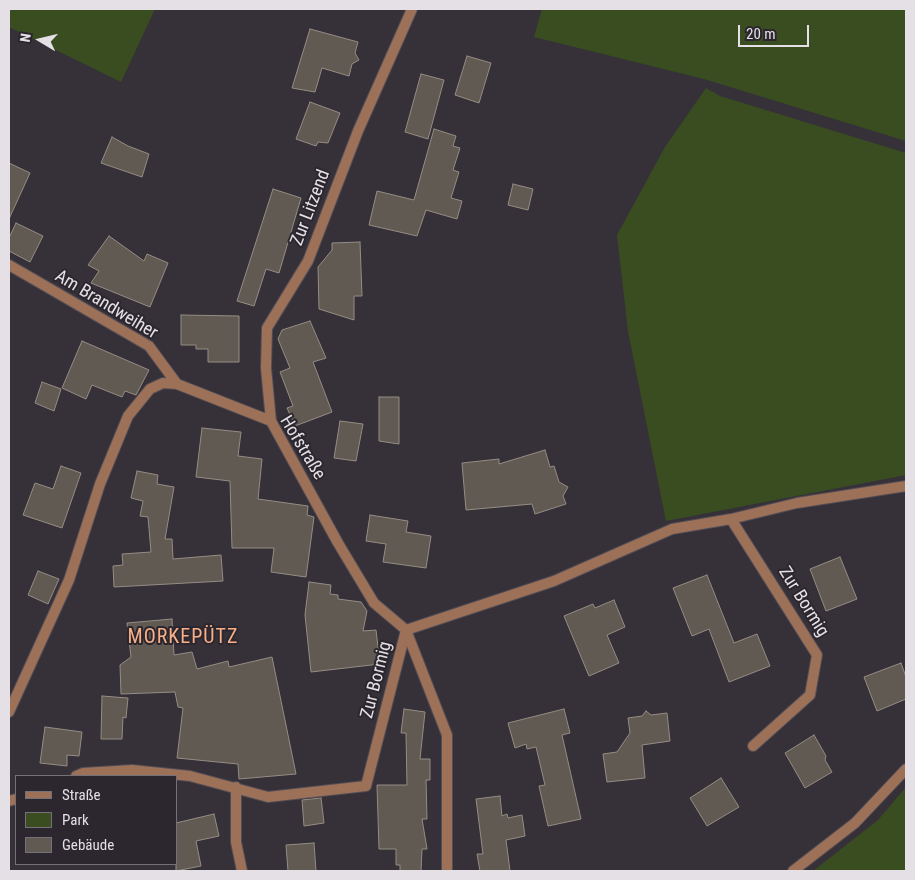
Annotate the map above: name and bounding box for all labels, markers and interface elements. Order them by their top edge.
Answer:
north arrow [15,15,65,65]
scale bar [740,15,811,47]
text: 20 m [746,25,776,43]
text: N [17,32,34,43]
street label: Zur Litzend [287,167,335,249]
street label: Am Brandweiher [51,266,161,344]
street label: Hofstraße [274,412,330,484]
street label: Zur Bormig [773,563,833,641]
district label: MORKEPÜTZ [126,626,240,650]
street label: Zur Bormig [357,639,397,721]
legend [15,775,178,865]
text: Straße [62,786,101,804]
text: Park [62,811,89,829]
text: Gebäude [62,836,114,854]

